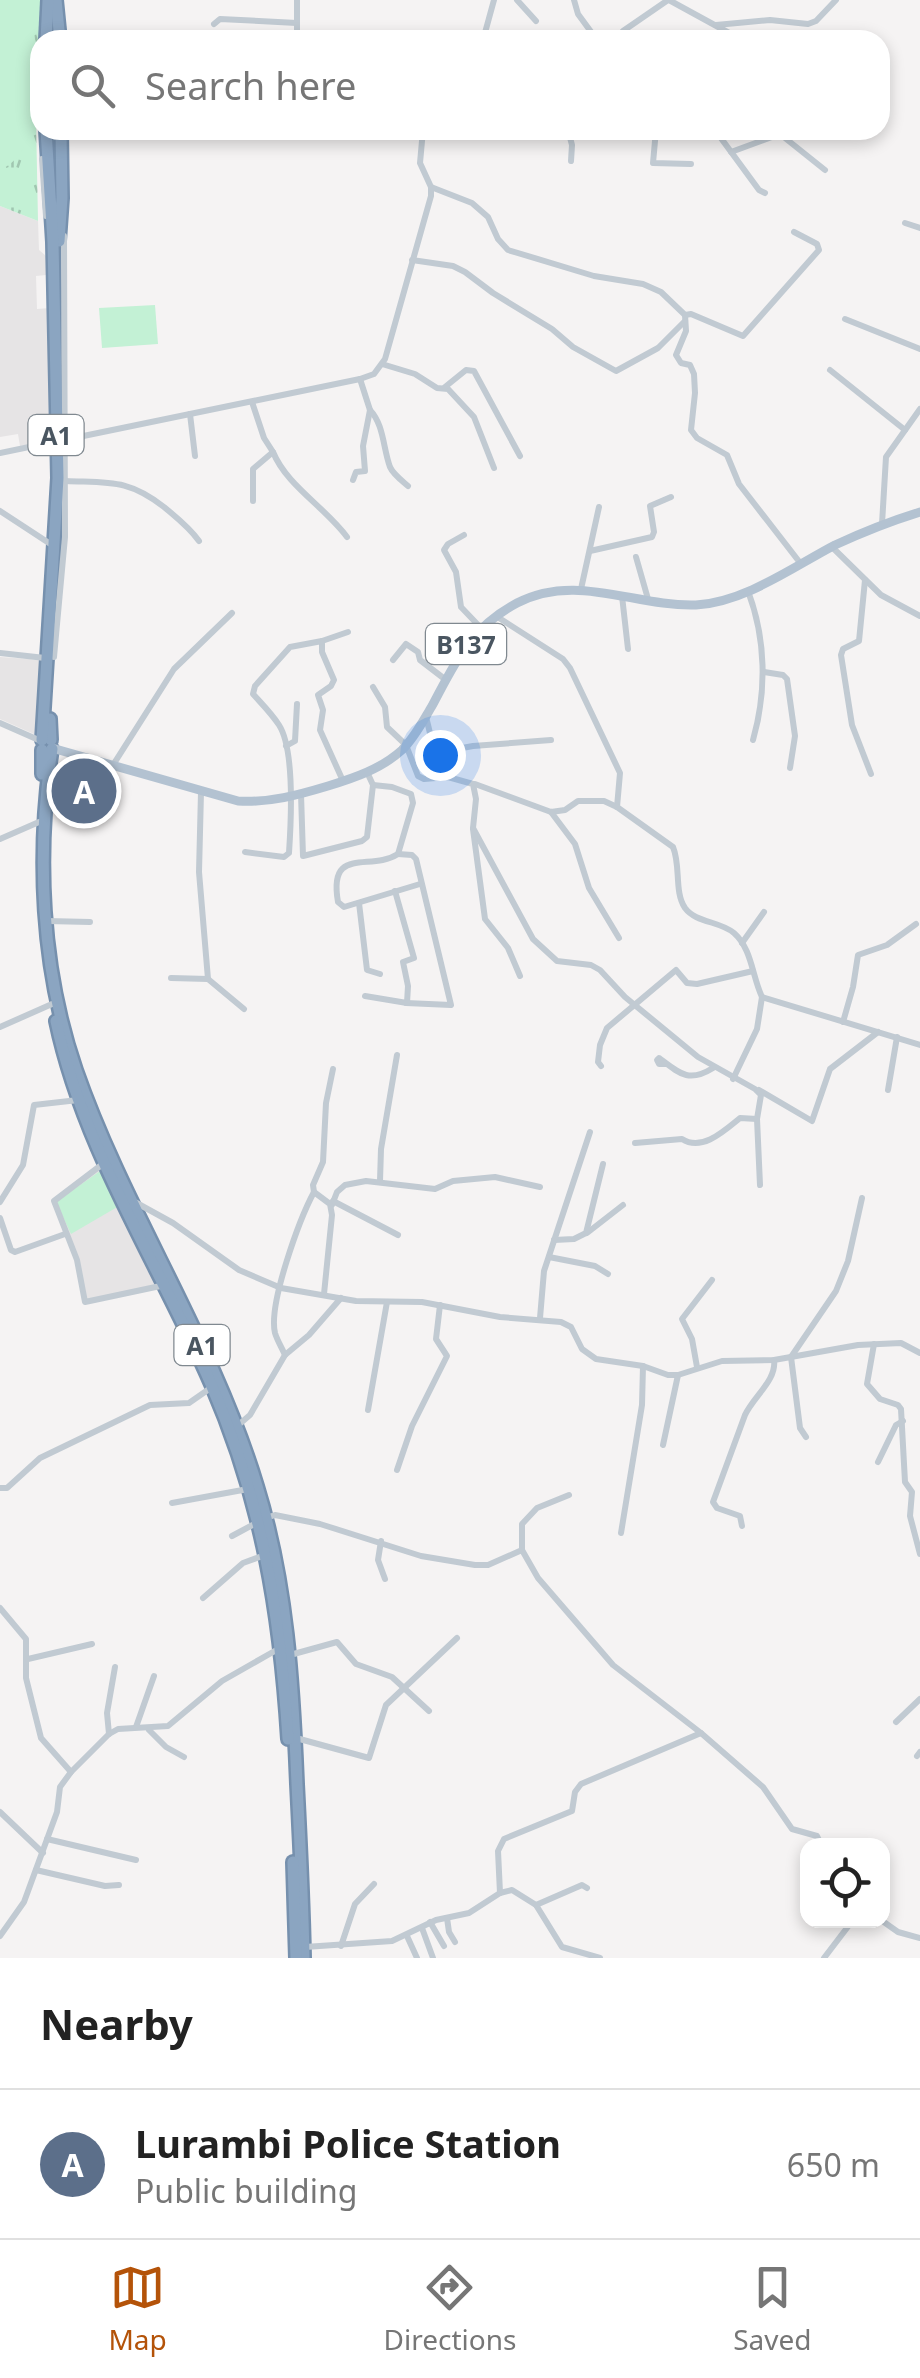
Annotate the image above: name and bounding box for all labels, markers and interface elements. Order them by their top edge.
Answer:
search box [30,30,890,140]
icon: search [65,58,120,113]
text: Search here [145,59,356,111]
road number: A1 [28,415,84,455]
road number: B137 [426,624,506,664]
your location [415,730,466,781]
pin: A [52,754,116,828]
road number: A1 [174,1325,230,1365]
map controls [800,1838,890,1928]
button: locate [800,1838,890,1928]
text: Nearby [40,1995,193,2052]
text: Lurambi Police Station [135,2117,561,2169]
text: A [61,2143,84,2186]
text: 650 m [787,2143,880,2186]
text: Public building [135,2169,357,2212]
tab: Map [108,2260,167,2358]
tab: Directions [384,2260,516,2358]
tab: Saved [733,2260,812,2358]

